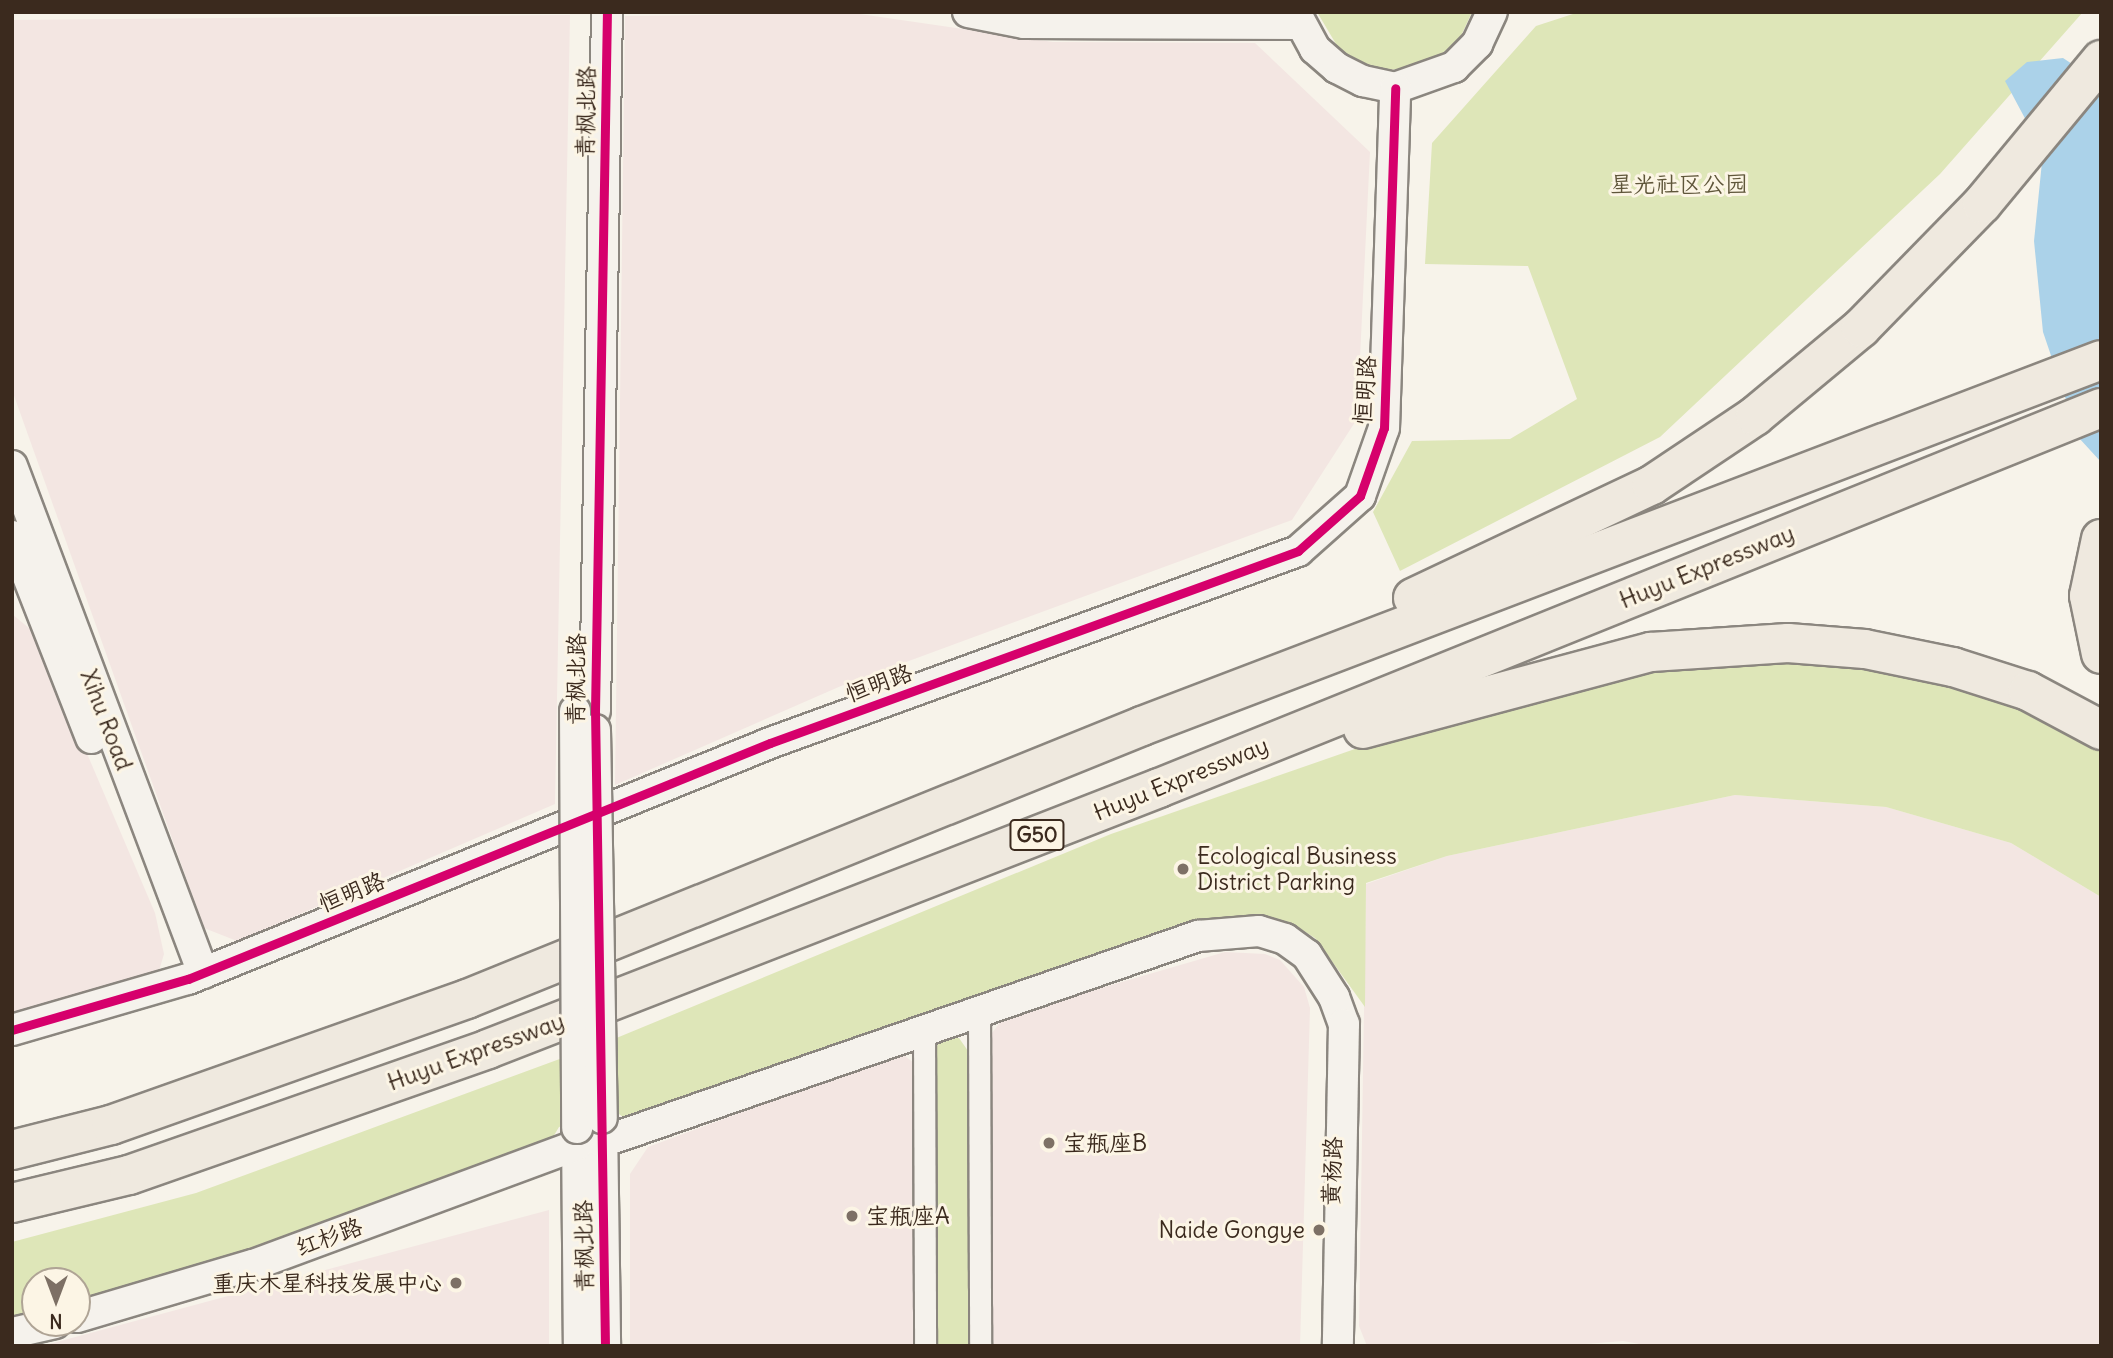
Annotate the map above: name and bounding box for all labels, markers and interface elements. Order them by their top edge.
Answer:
street label: 青枫北路 [571,66,601,158]
park label: 星光社区公园 [1610,170,1748,198]
street label: 恒明路 [1349,355,1381,425]
street label: Huyu Expressway [1616,519,1798,615]
street label: 青枫北路 [561,633,591,725]
street label: 恒明路 [842,658,916,708]
street label: Xihu Road [74,666,138,774]
street label: Huyu Expressway [1090,731,1272,827]
road number: G50 [1009,818,1065,852]
place label: Ecological Business District Parking [1197,842,1397,896]
marker: Ecological Business District Parking [1175,861,1191,877]
street label: 恒明路 [315,866,389,918]
street label: Huyu Expressway [384,1007,568,1097]
place label: 宝瓶座B [1063,1129,1147,1157]
marker: 宝瓶座B [1041,1135,1057,1151]
street label: 黄杨路 [1317,1136,1347,1206]
street label: 青枫北路 [569,1200,599,1292]
place label: 宝瓶座A [866,1202,950,1230]
marker: 宝瓶座A [844,1208,860,1224]
street label: 红杉路 [292,1212,366,1262]
place label: Naide Gongye [1159,1216,1305,1244]
marker: Naide Gongye [1311,1222,1327,1238]
north arrow [21,1267,91,1337]
place label: 重庆木星科技发展中心 [212,1269,442,1297]
marker: 重庆木星科技发展中心 [448,1275,464,1291]
text: N [49,1309,63,1333]

